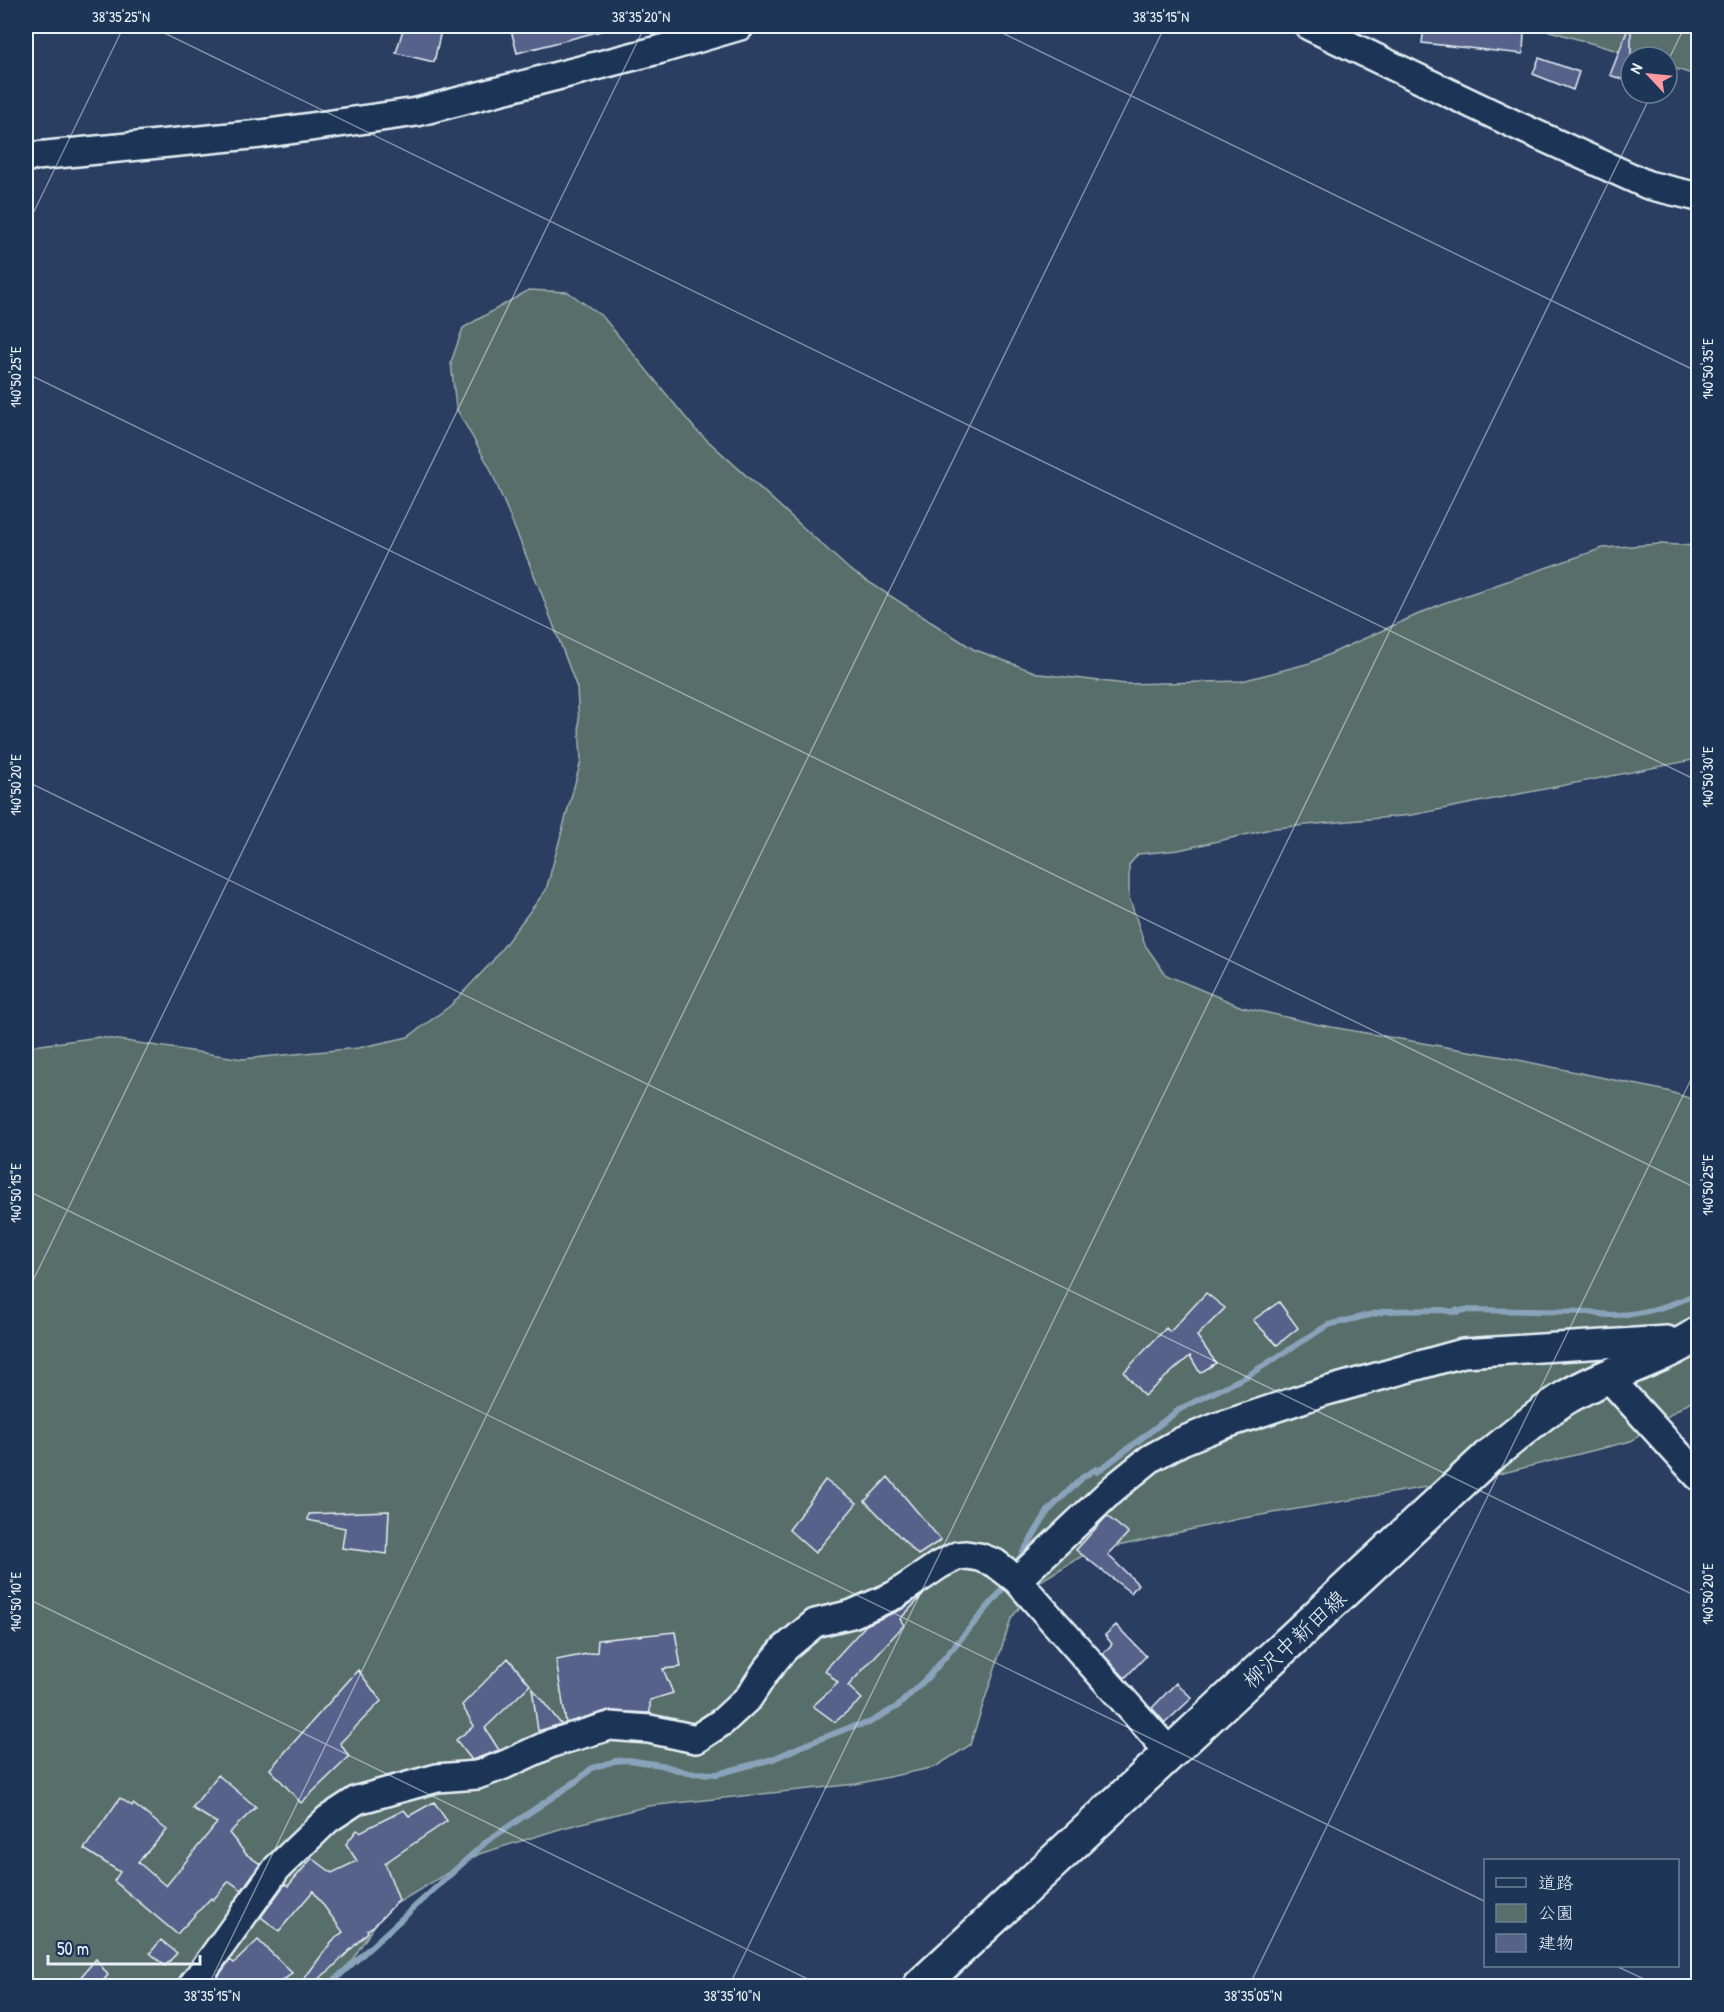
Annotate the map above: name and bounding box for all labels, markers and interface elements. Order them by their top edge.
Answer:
text: 38°35'25"N [92,6,150,27]
text: 38°35'20"N [612,6,670,27]
text: 38°35'15"N [1133,6,1189,27]
north arrow [1619,45,1679,105]
text: N [1624,59,1647,77]
text: 140°50'35"E [1697,338,1718,400]
text: 140°50'25"E [5,346,26,408]
text: 140°50'30"E [1697,746,1718,808]
text: 140°50'20"E [5,754,26,816]
text: 140°50'25"E [1697,1154,1718,1216]
text: 140°50'15"E [5,1163,26,1223]
text: 140°50'20"E [1697,1563,1718,1625]
text: 140°50'10"E [5,1572,26,1632]
street label: 柳沢中新田線 [1235,1583,1353,1695]
legend [1484,1859,1679,1967]
text: 道路 [1538,1870,1574,1895]
text: 公園 [1538,1900,1574,1925]
scale bar [48,1928,200,1966]
text: 建物 [1538,1930,1574,1955]
text: 50 m [57,1936,89,1961]
text: 38°35'15"N [184,1985,240,2006]
text: 38°35'10"N [704,1985,760,2006]
text: 38°35'05"N [1224,1985,1282,2006]

